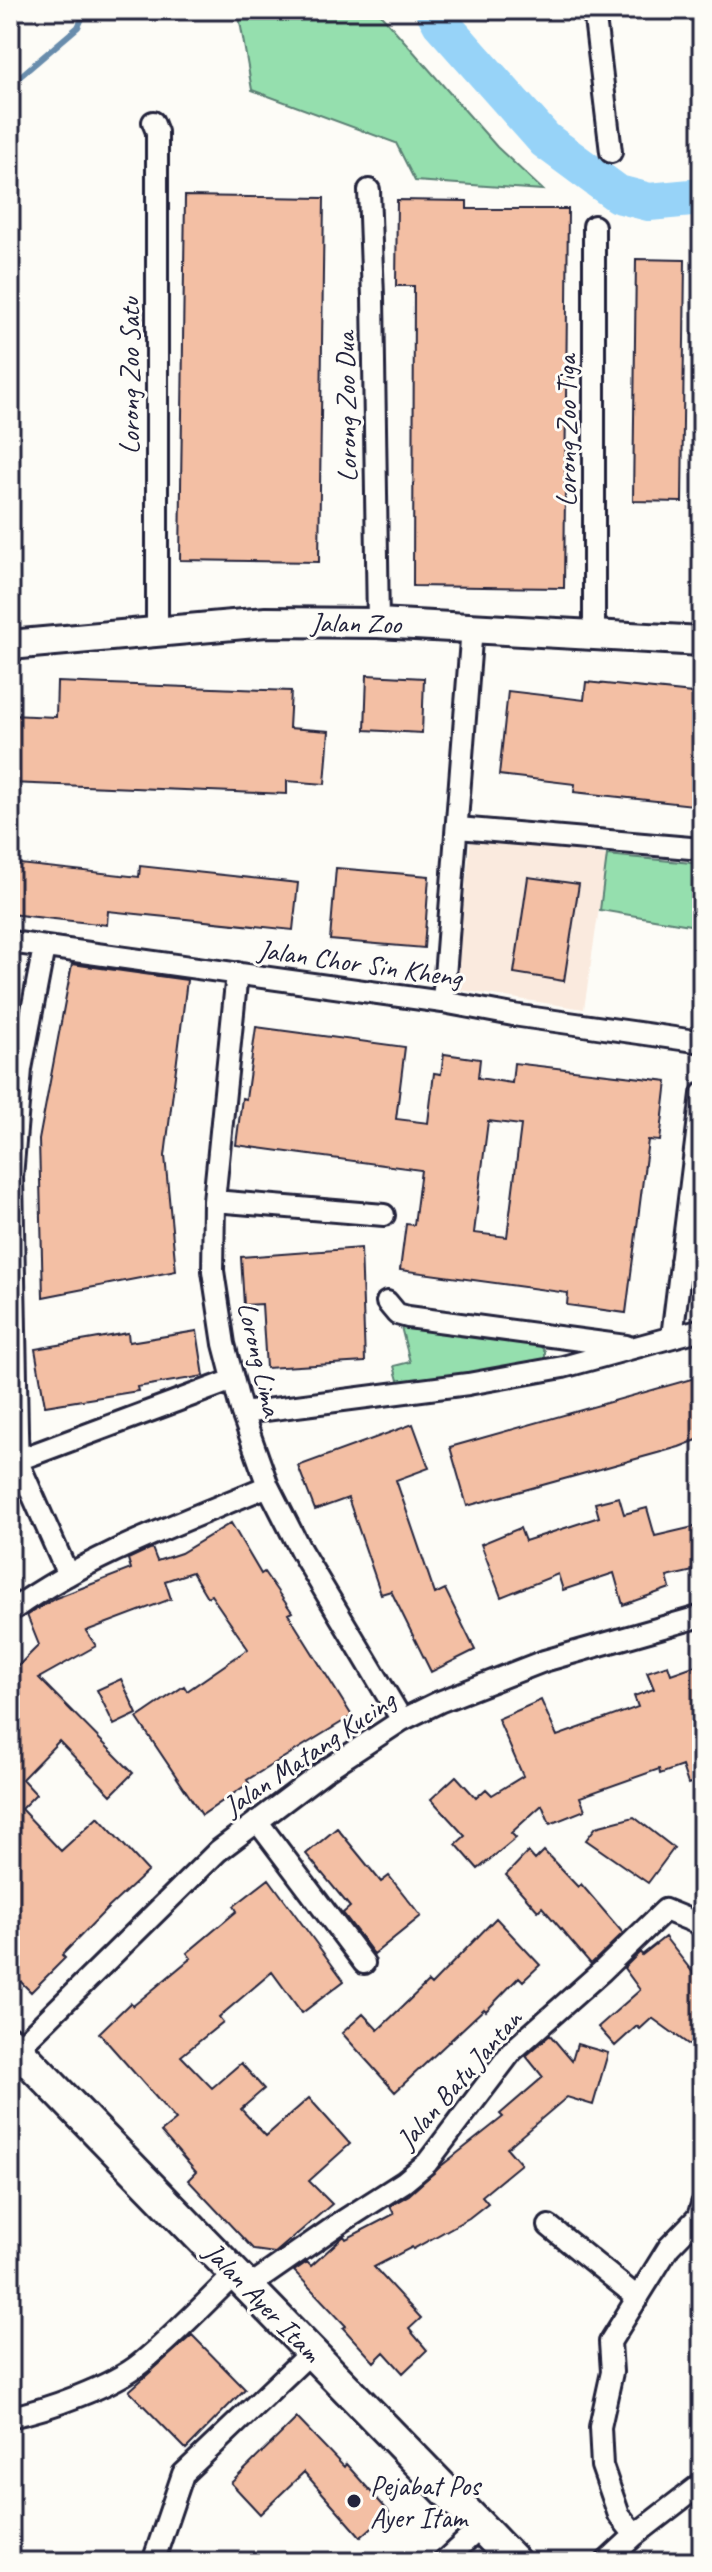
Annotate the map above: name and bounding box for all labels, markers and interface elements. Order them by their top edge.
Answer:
street label: Lorong Zoo Satu [112,296,147,454]
street label: Lorong Zoo Dua [327,329,365,482]
street label: Lorong Zoo Tiga [549,353,584,507]
street label: Jalan Zoo [309,605,404,641]
street label: Jalan Chor Sin Kheng [254,931,466,995]
street label: Lorong Lima [230,1298,291,1421]
street label: Jalan Matang Kucing [215,1682,403,1824]
street label: Jalan Batu Jantan [387,2001,530,2158]
street label: Jalan Ayer Itam [196,2233,330,2370]
place label: Pejabat Pos Ayer Itam [370,2468,482,2535]
marker: Pejabat Pos Ayer Itam [345,2492,363,2510]

